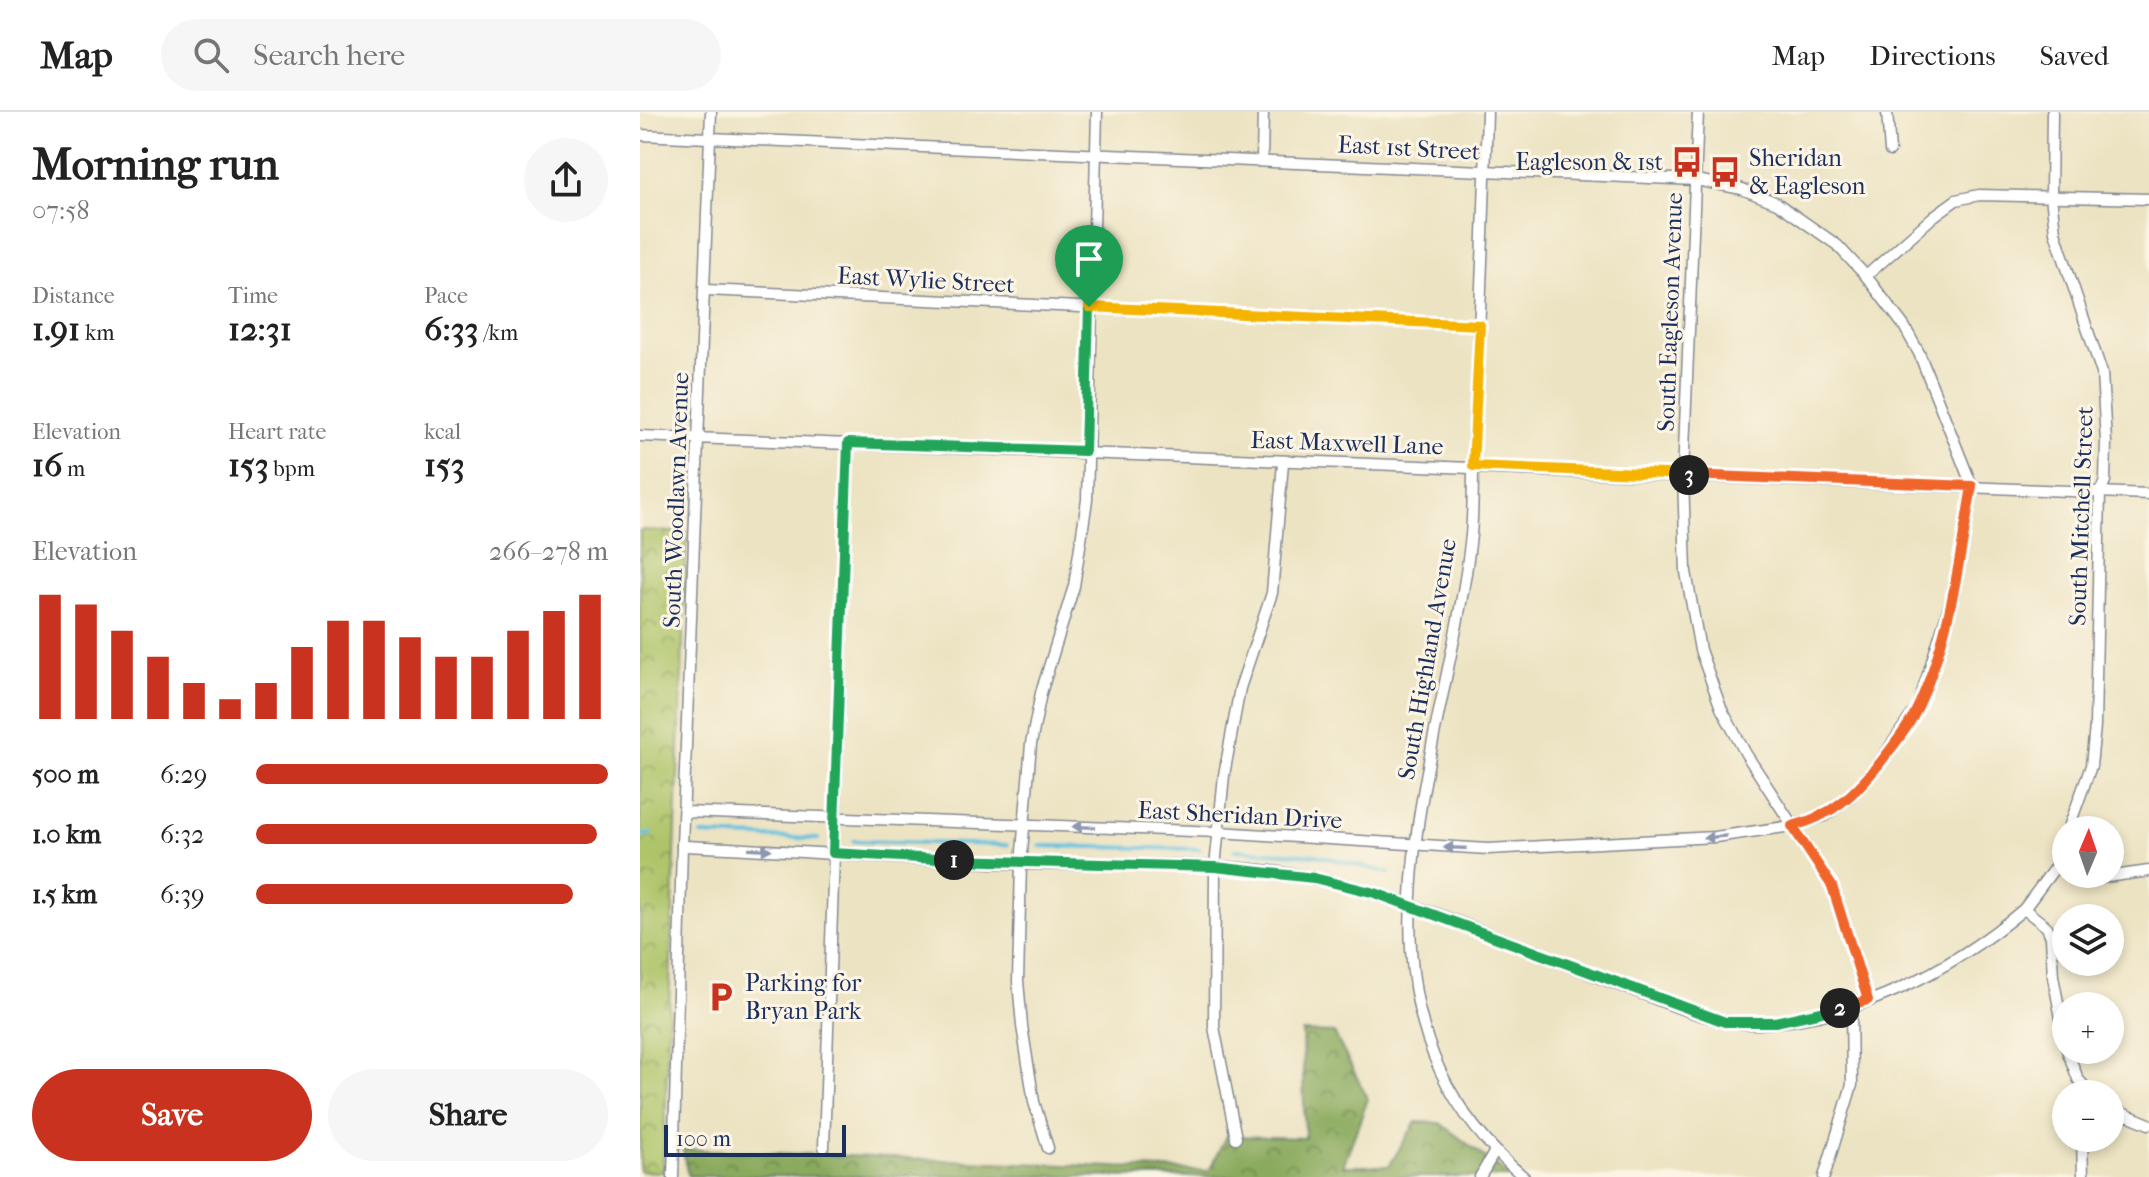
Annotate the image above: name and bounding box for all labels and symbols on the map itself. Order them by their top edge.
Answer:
street label: East 1st Street [1337,130,1481,166]
place label: Sheridan & Eagleson [1749,144,1866,200]
bus stop icon: Eagleson & 1st [1670,145,1704,179]
place label: Eagleson & 1st [1515,148,1663,176]
bus stop icon: Sheridan & Eagleson [1708,155,1742,189]
street label: South Eagleson Avenue [1652,192,1688,432]
pin [1055,225,1123,307]
street label: East Wylie Street [836,261,1016,299]
street label: South Woodlawn Avenue [658,371,694,628]
street label: South Mitchell Street [2063,405,2099,626]
street label: East Maxwell Lane [1250,426,1444,460]
pin: 3 [1669,455,1709,495]
street label: South Highland Avenue [1392,536,1462,782]
street label: East Sheridan Drive [1137,796,1343,834]
north arrow [2052,816,2124,888]
one-way arrow [1071,820,1096,833]
one-way arrow [1702,831,1727,844]
pin: 1 [934,840,974,880]
one-way arrow [1442,841,1467,854]
one-way arrow [748,843,773,856]
place label: Parking for Bryan Park [745,969,862,1025]
parking icon: Parking for Bryan Park [704,980,738,1014]
pin: 2 [1820,988,1860,1028]
scale bar [664,1121,846,1157]

